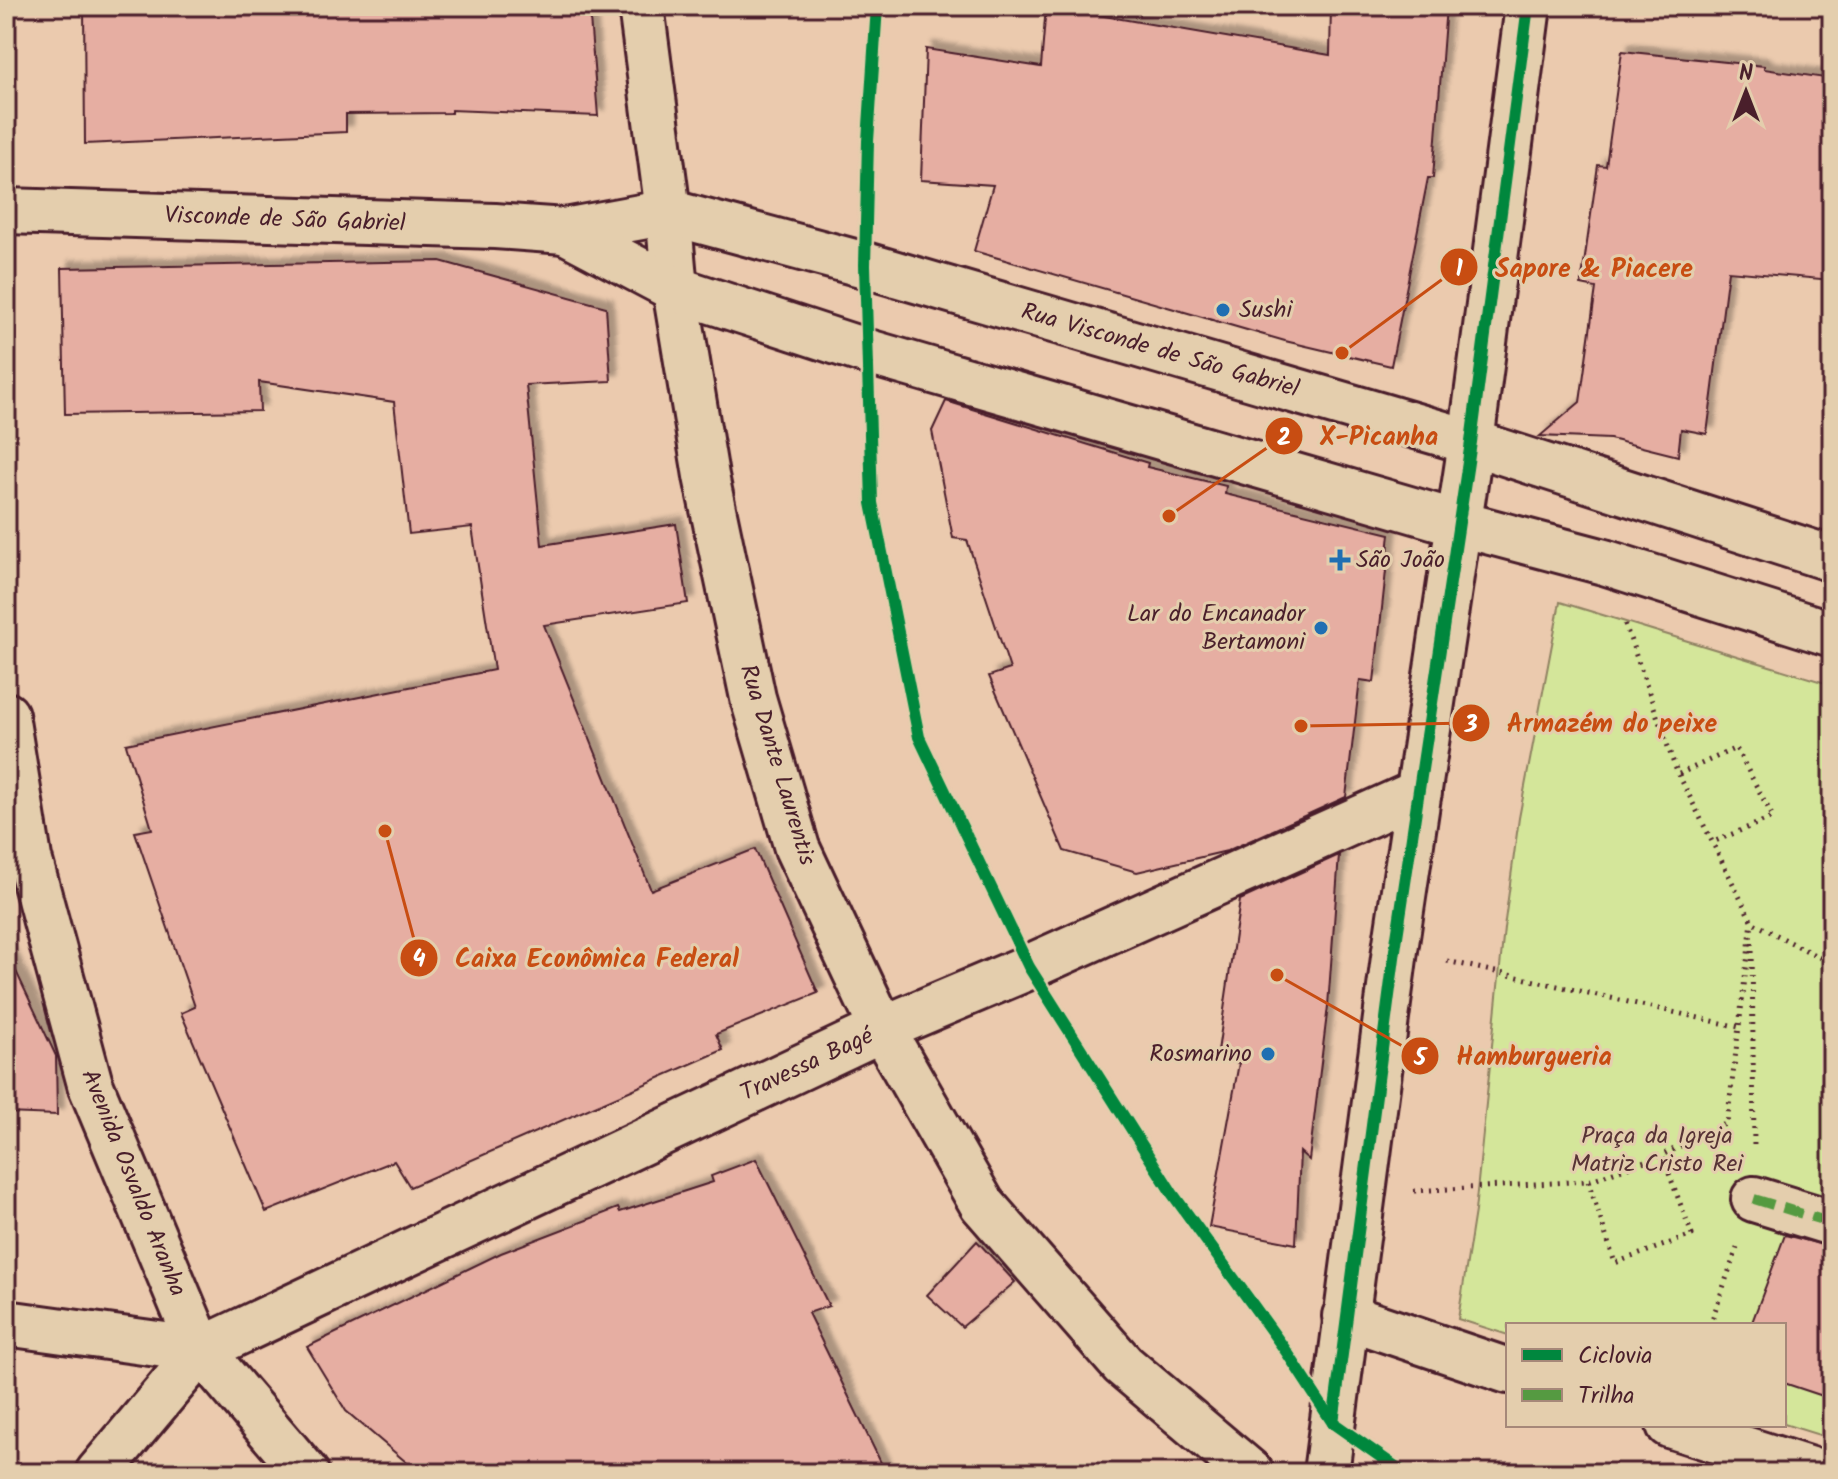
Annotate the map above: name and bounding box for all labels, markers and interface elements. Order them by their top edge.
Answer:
north arrow [1706,52,1786,132]
text: N [1739,57,1753,92]
street label: Visconde de São Gabriel [164,196,406,244]
callout: Sapore & Piacere [1439,242,1709,292]
text: Sapore & Piacere [1495,249,1693,291]
text: 1 [1455,250,1463,289]
place label: Sushi [1239,291,1293,330]
street label: Rua Visconde de São Gabriel [1016,293,1304,409]
marker: Sushi [1214,301,1232,319]
callout: X-Picanha [1264,411,1454,461]
text: X-Picanha [1319,417,1438,459]
text: 2 [1277,419,1291,458]
place label: São João [1356,541,1445,580]
marker: São João [1331,551,1349,569]
place label: Lar do Encanador Bertamoni [1127,595,1307,662]
marker: Lar do Encanador Bertamoni [1312,619,1330,637]
street label: Rua Dante Laurentis [728,660,826,870]
callout: Armazém do peixe [1451,698,1733,748]
text: Armazém do peixe [1507,704,1717,746]
text: 3 [1463,706,1478,745]
callout: Caixa Econômica Federal [399,933,755,983]
text: Caixa Econômica Federal [455,939,739,981]
text: 4 [412,940,426,979]
street label: Travessa Bagé [734,1017,881,1113]
callout: Hamburgueria [1400,1031,1627,1081]
place label: Rosmarino [1149,1035,1252,1074]
text: Hamburgueria [1456,1037,1612,1079]
text: 5 [1413,1039,1428,1078]
marker: Rosmarino [1259,1045,1277,1063]
street label: Avenida Osvaldo Aranha [70,1063,196,1303]
park label: Praça da Igreja Matriz Cristo Rei [1571,1117,1744,1184]
legend [1506,1323,1786,1427]
text: Ciclovia [1578,1337,1653,1376]
text: Trilha [1578,1377,1635,1416]

